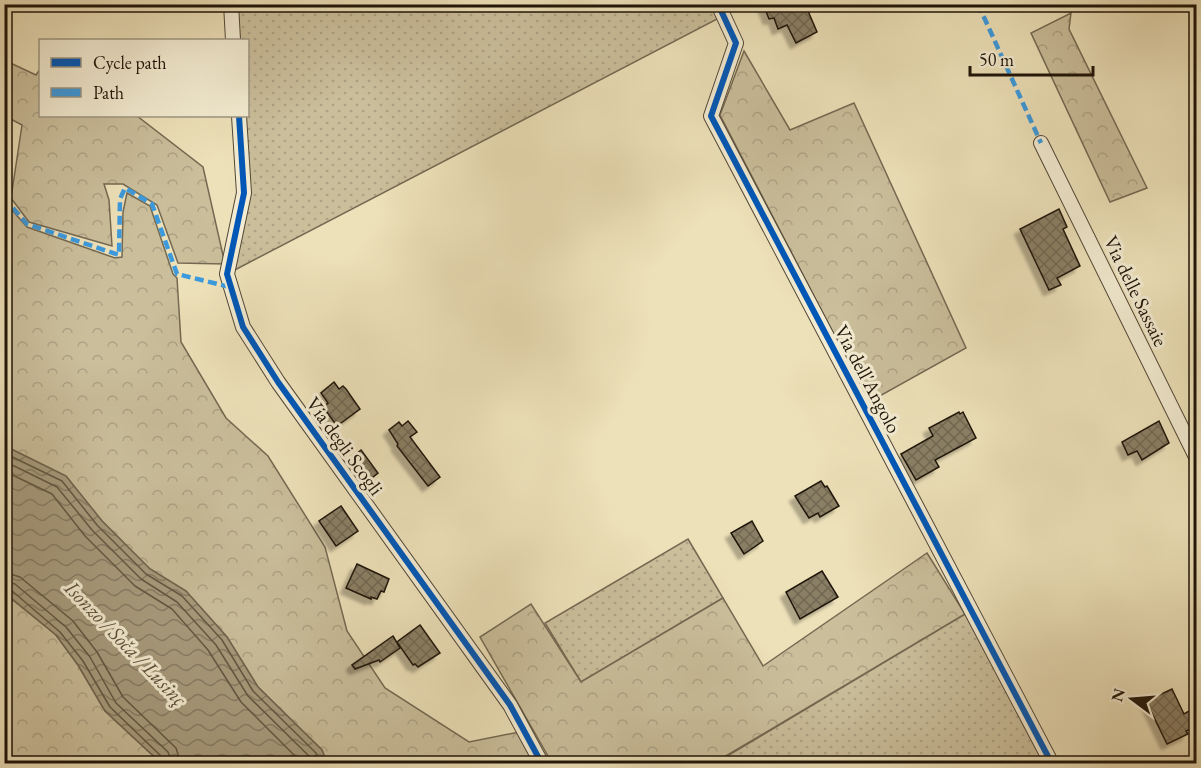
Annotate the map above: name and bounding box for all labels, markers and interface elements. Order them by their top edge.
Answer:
legend [39,39,249,117]
scale bar [970,39,1093,77]
text: 50 m [979,48,1014,71]
text: Cycle path [93,51,167,74]
text: Path [93,81,124,104]
street label: Via delle Sassaie [1098,231,1174,351]
street label: Via dell'Angolo [829,320,907,438]
street label: Via degli Scogli [301,392,390,500]
water label: Isonzo / Soča / Lusinç [59,574,193,712]
north arrow [1102,669,1162,729]
text: N [1106,686,1130,704]

